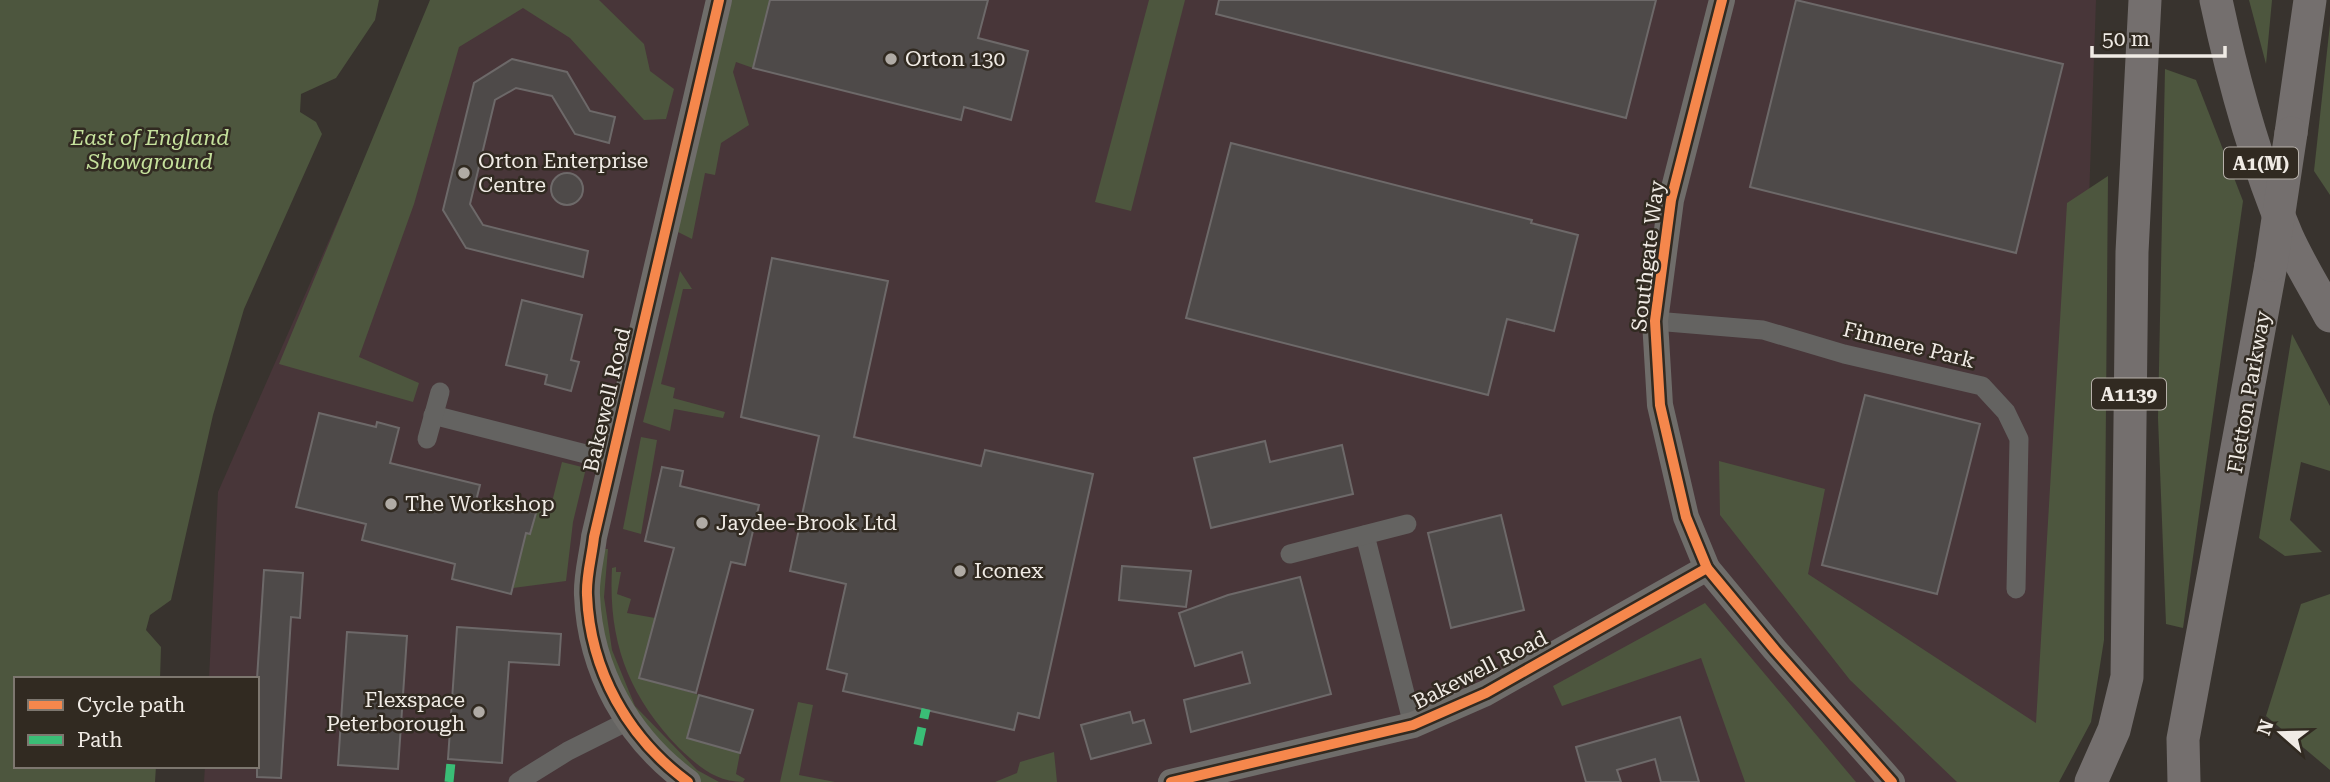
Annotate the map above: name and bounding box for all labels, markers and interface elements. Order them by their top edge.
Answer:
scale bar [2092,14,2225,58]
text: 50 m [2102,27,2150,51]
place label: Orton 130 [905,47,1005,71]
marker: Orton 130 [883,51,899,67]
park label: East of England Showground [70,126,229,174]
road number: A1(M) [2224,148,2298,178]
place label: Orton Enterprise Centre [478,149,648,197]
marker: Orton Enterprise Centre [456,165,472,181]
street label: Southgate Way [1627,179,1669,333]
street label: Fletton Parkway [2223,308,2275,475]
street label: Finmere Park [1841,317,1977,373]
street label: Bakewell Road [579,325,635,475]
road number: A1139 [2092,378,2166,410]
place label: The Workshop [405,492,555,516]
marker: The Workshop [383,496,399,512]
place label: Jaydee-Brook Ltd [716,511,898,535]
marker: Jaydee-Brook Ltd [694,515,710,531]
place label: Iconex [974,559,1043,583]
marker: Iconex [952,563,968,579]
street label: Bakewell Road [1409,626,1552,714]
legend [14,677,259,768]
place label: Flexspace Peterborough [326,688,465,736]
text: Cycle path [77,693,186,717]
north arrow [2246,698,2316,768]
marker: Flexspace Peterborough [471,704,487,720]
text: N [2252,716,2279,738]
text: Path [77,728,123,752]

